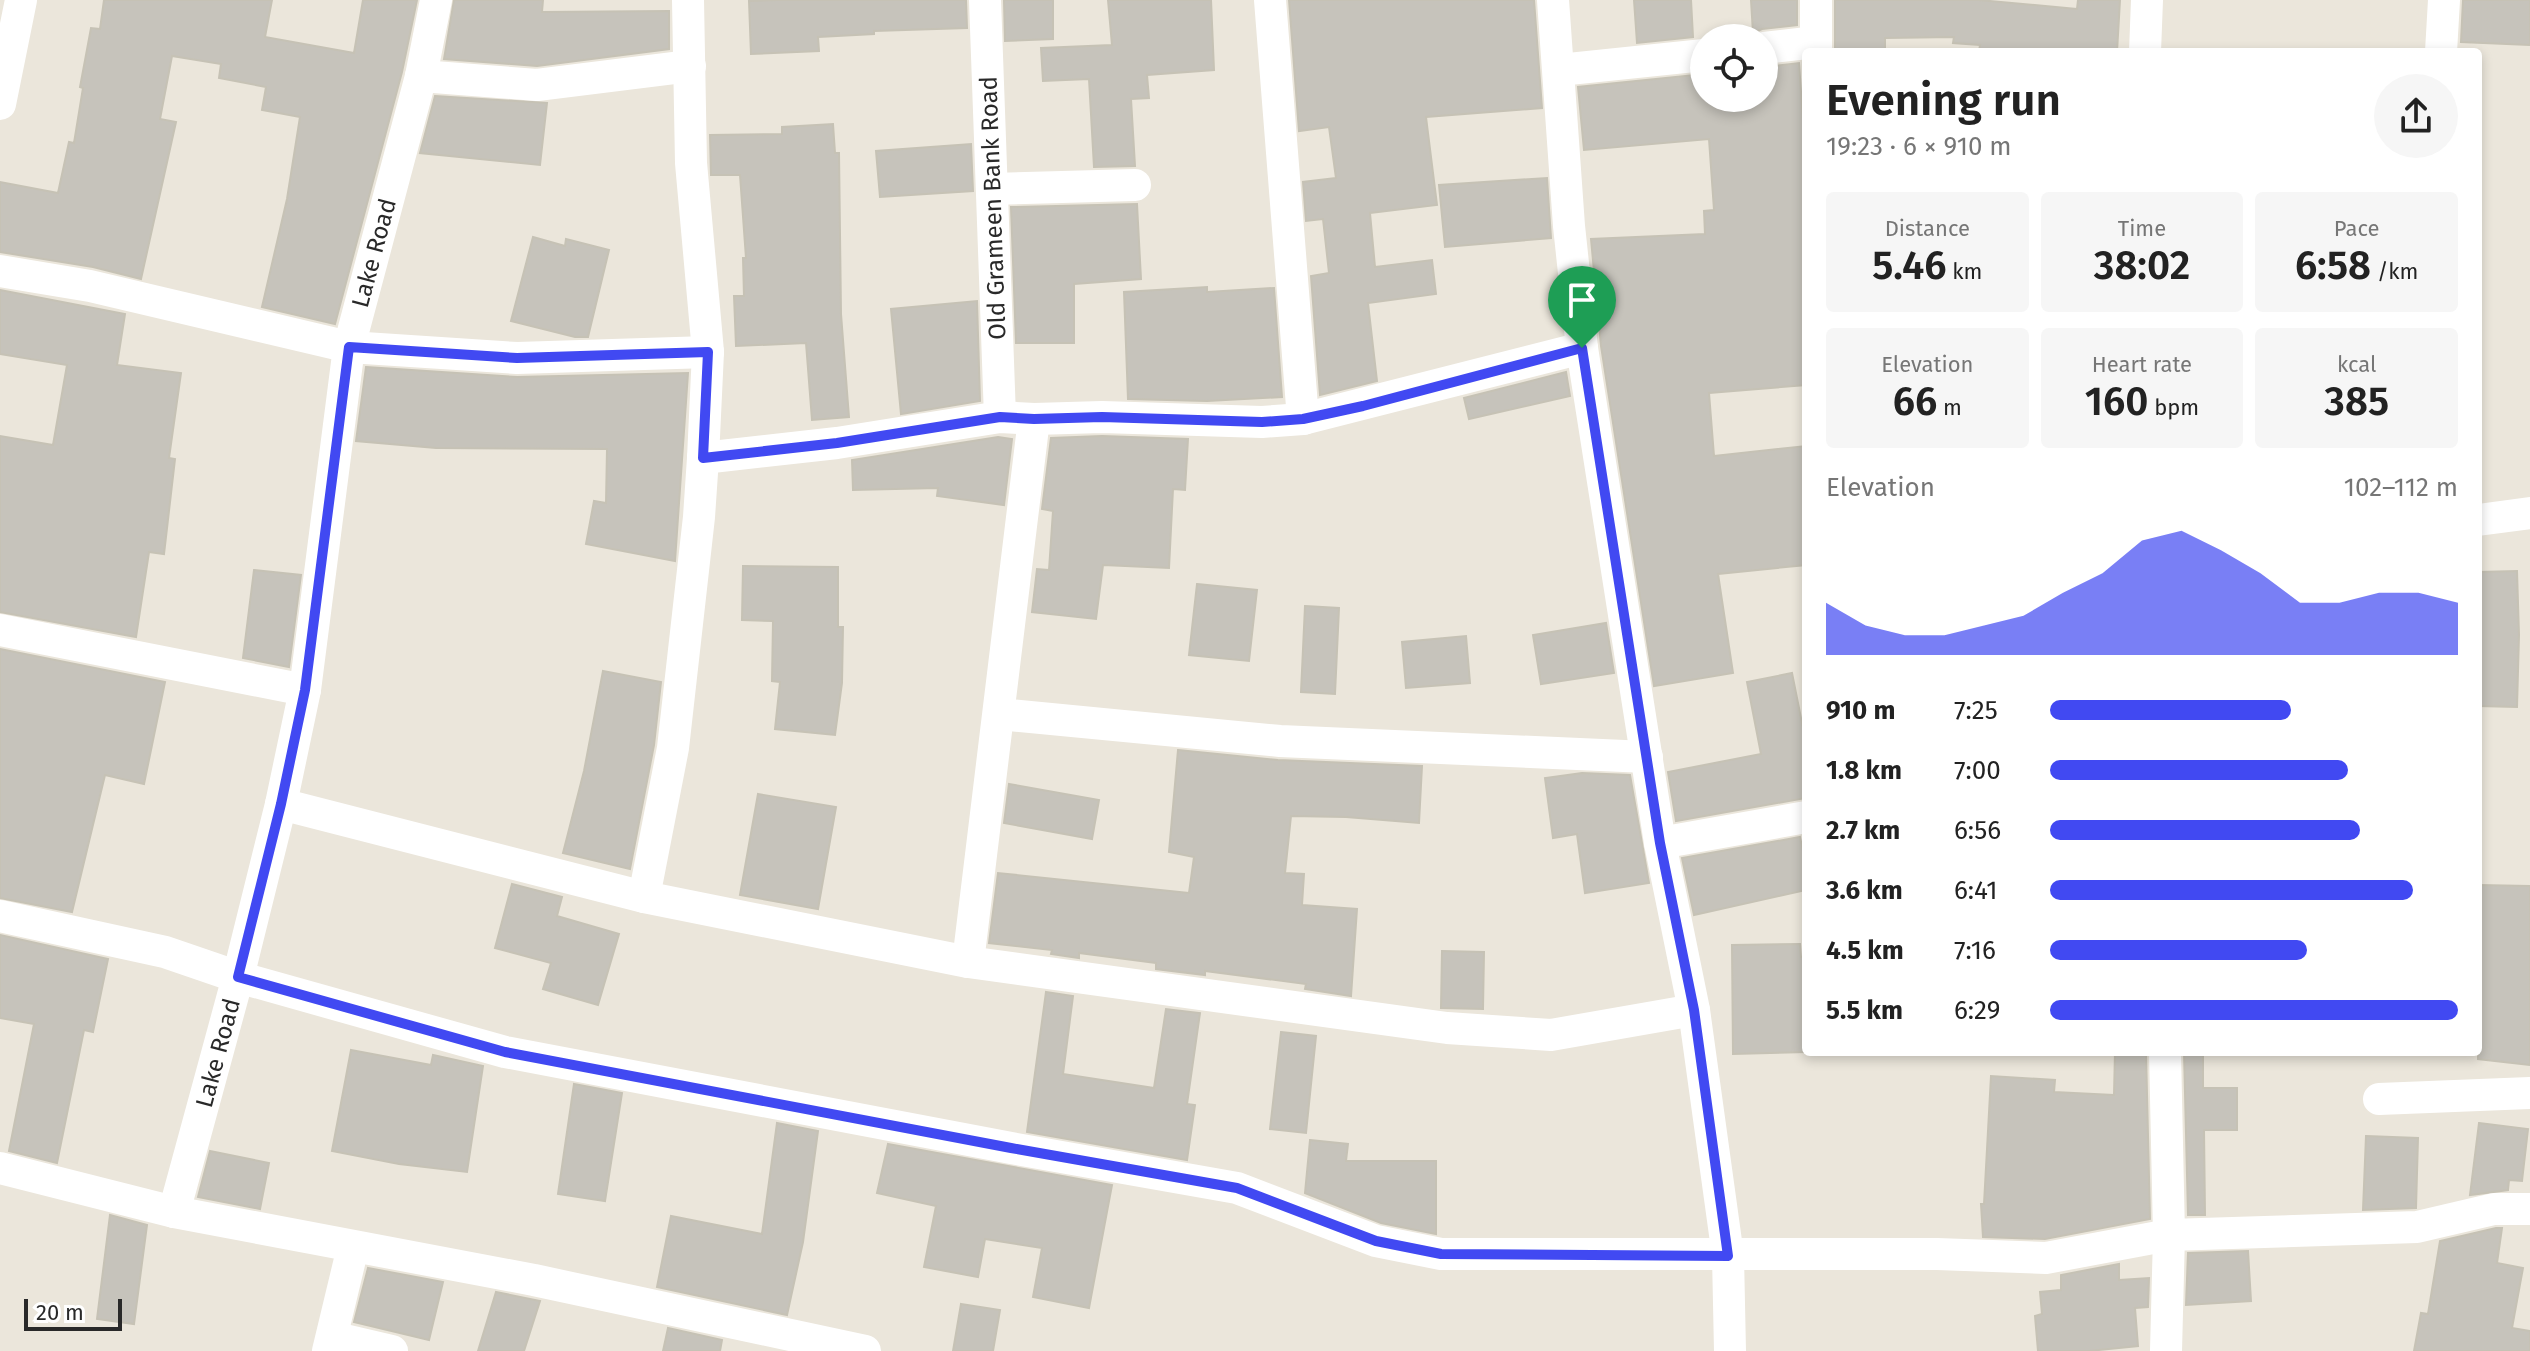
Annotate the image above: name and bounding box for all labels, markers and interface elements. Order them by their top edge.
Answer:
map controls [1690,24,1778,112]
button: locate [1690,24,1778,112]
text: Evening run [1826,74,2061,127]
button: share [2374,74,2458,158]
street label: Old Grameen Bank Road [974,76,1012,340]
text: 19:23 · 6 × 910 m [1826,131,2012,162]
street label: Lake Road [346,195,402,311]
text: Distance [1885,215,1970,242]
text: Time [2118,215,2166,242]
text: Pace [2334,215,2379,242]
text: 5.46 [1872,242,1946,290]
text: 38:02 [2094,242,2190,290]
text: 6:58 [2295,242,2371,290]
text: km [1946,258,1982,285]
text: /km [2371,258,2418,285]
pin [1548,266,1616,348]
icon: arrive [1560,278,1604,322]
text: Elevation [1881,351,1973,378]
text: Heart rate [2092,351,2192,378]
text: kcal [2337,351,2376,378]
text: 66 [1893,378,1937,426]
text: 160 [2085,378,2148,426]
text: 385 [2324,378,2389,426]
text: m [1937,394,1962,421]
text: bpm [2148,394,2199,421]
text: Elevation [1826,472,1935,503]
text: 102–112 m [2344,472,2458,503]
text: 910 m [1826,695,1895,726]
text: 7:25 [1954,695,1998,726]
text: 1.8 km [1826,755,1902,786]
text: 7:00 [1954,755,2001,786]
text: 2.7 km [1826,815,1900,846]
text: 6:56 [1954,815,2001,846]
text: 3.6 km [1826,875,1903,906]
text: 6:41 [1954,875,1998,906]
text: 4.5 km [1826,935,1904,966]
text: 7:16 [1954,935,1996,966]
street label: Lake Road [190,995,246,1111]
text: 5.5 km [1826,995,1903,1026]
text: 6:29 [1954,995,2000,1026]
scale bar [24,1295,122,1331]
text: 20 m [36,1299,84,1326]

